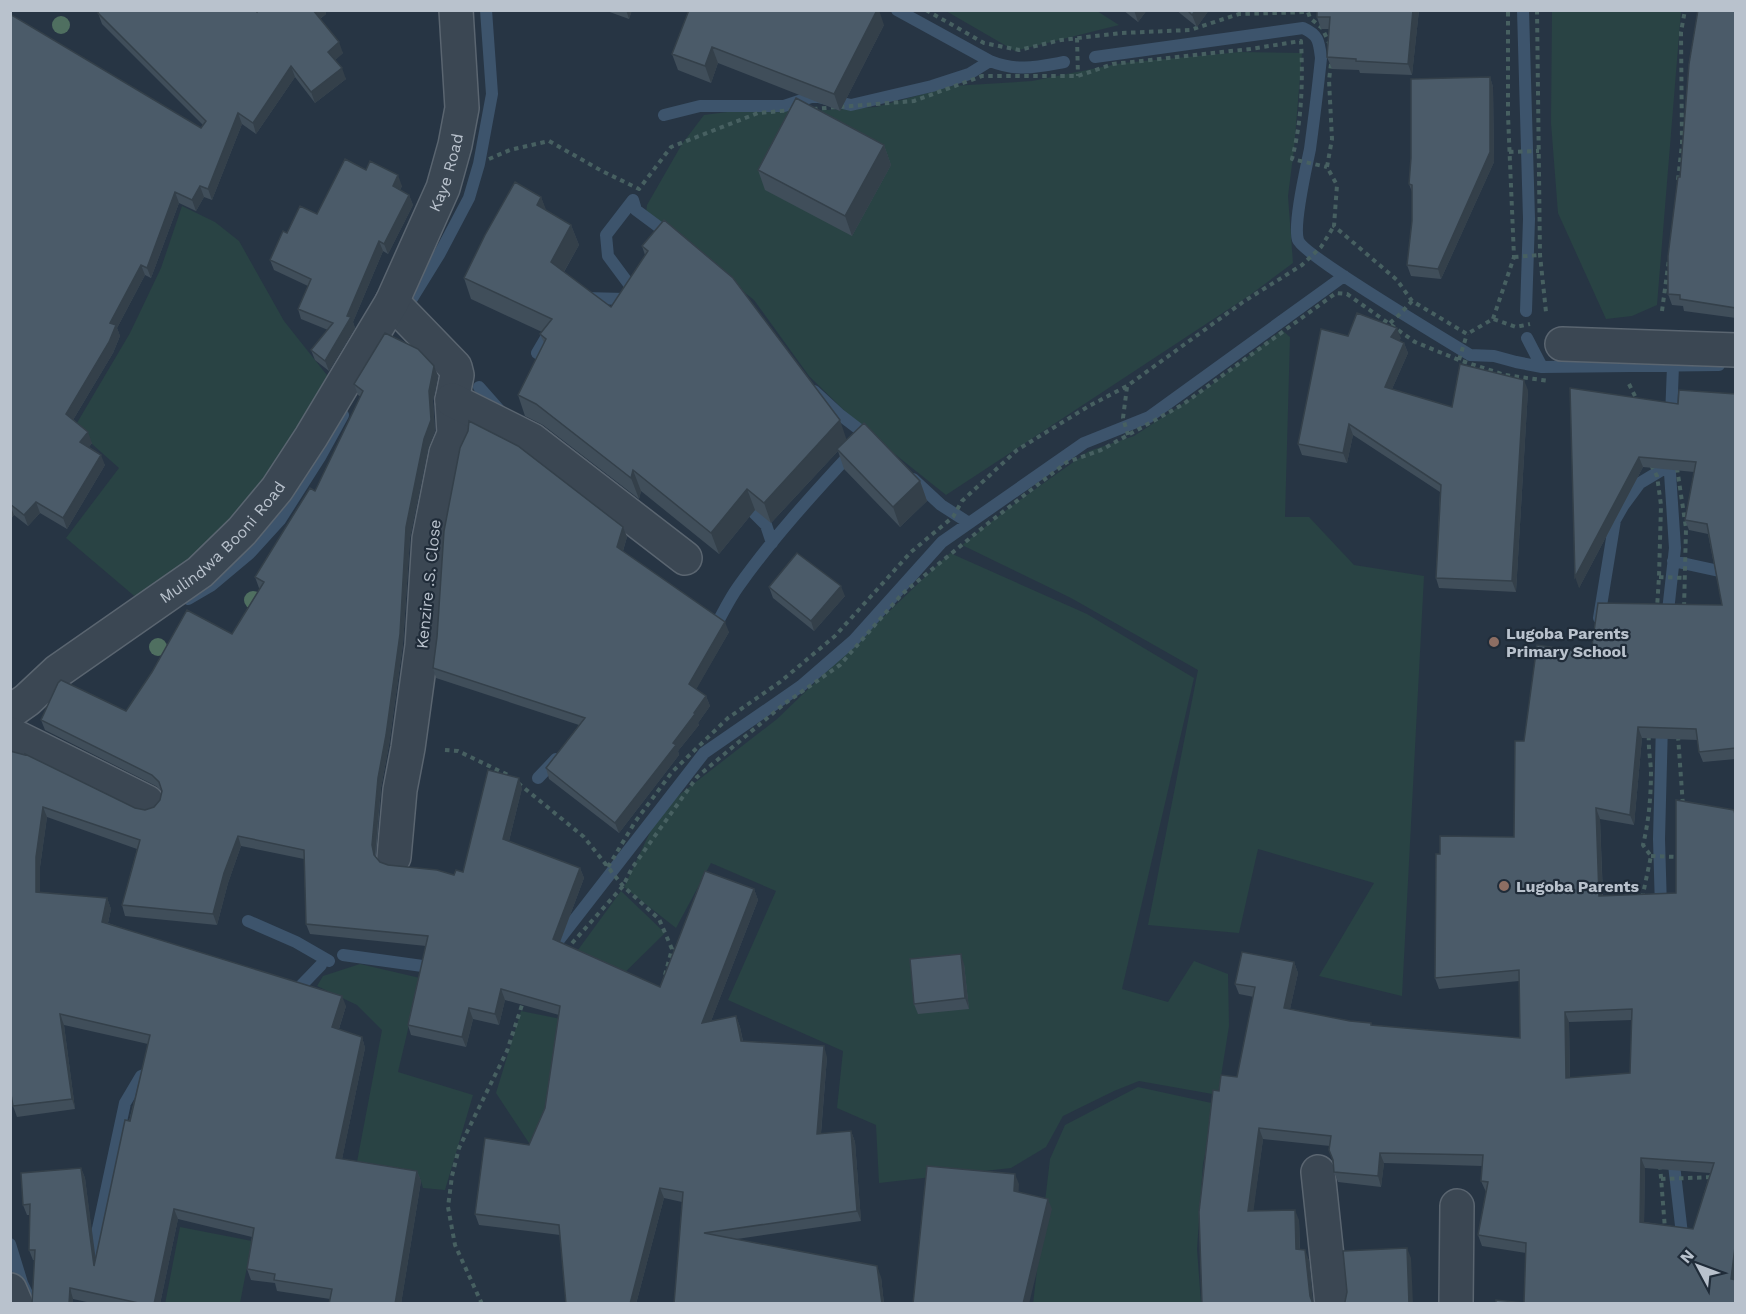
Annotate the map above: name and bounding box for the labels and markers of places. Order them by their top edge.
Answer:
place label: Lugoba Parents Primary School [1506,624,1630,661]
marker: Lugoba Parents Primary School [1487,635,1501,649]
place label: Lugoba Parents [1516,877,1640,896]
marker: Lugoba Parents [1497,879,1511,893]

